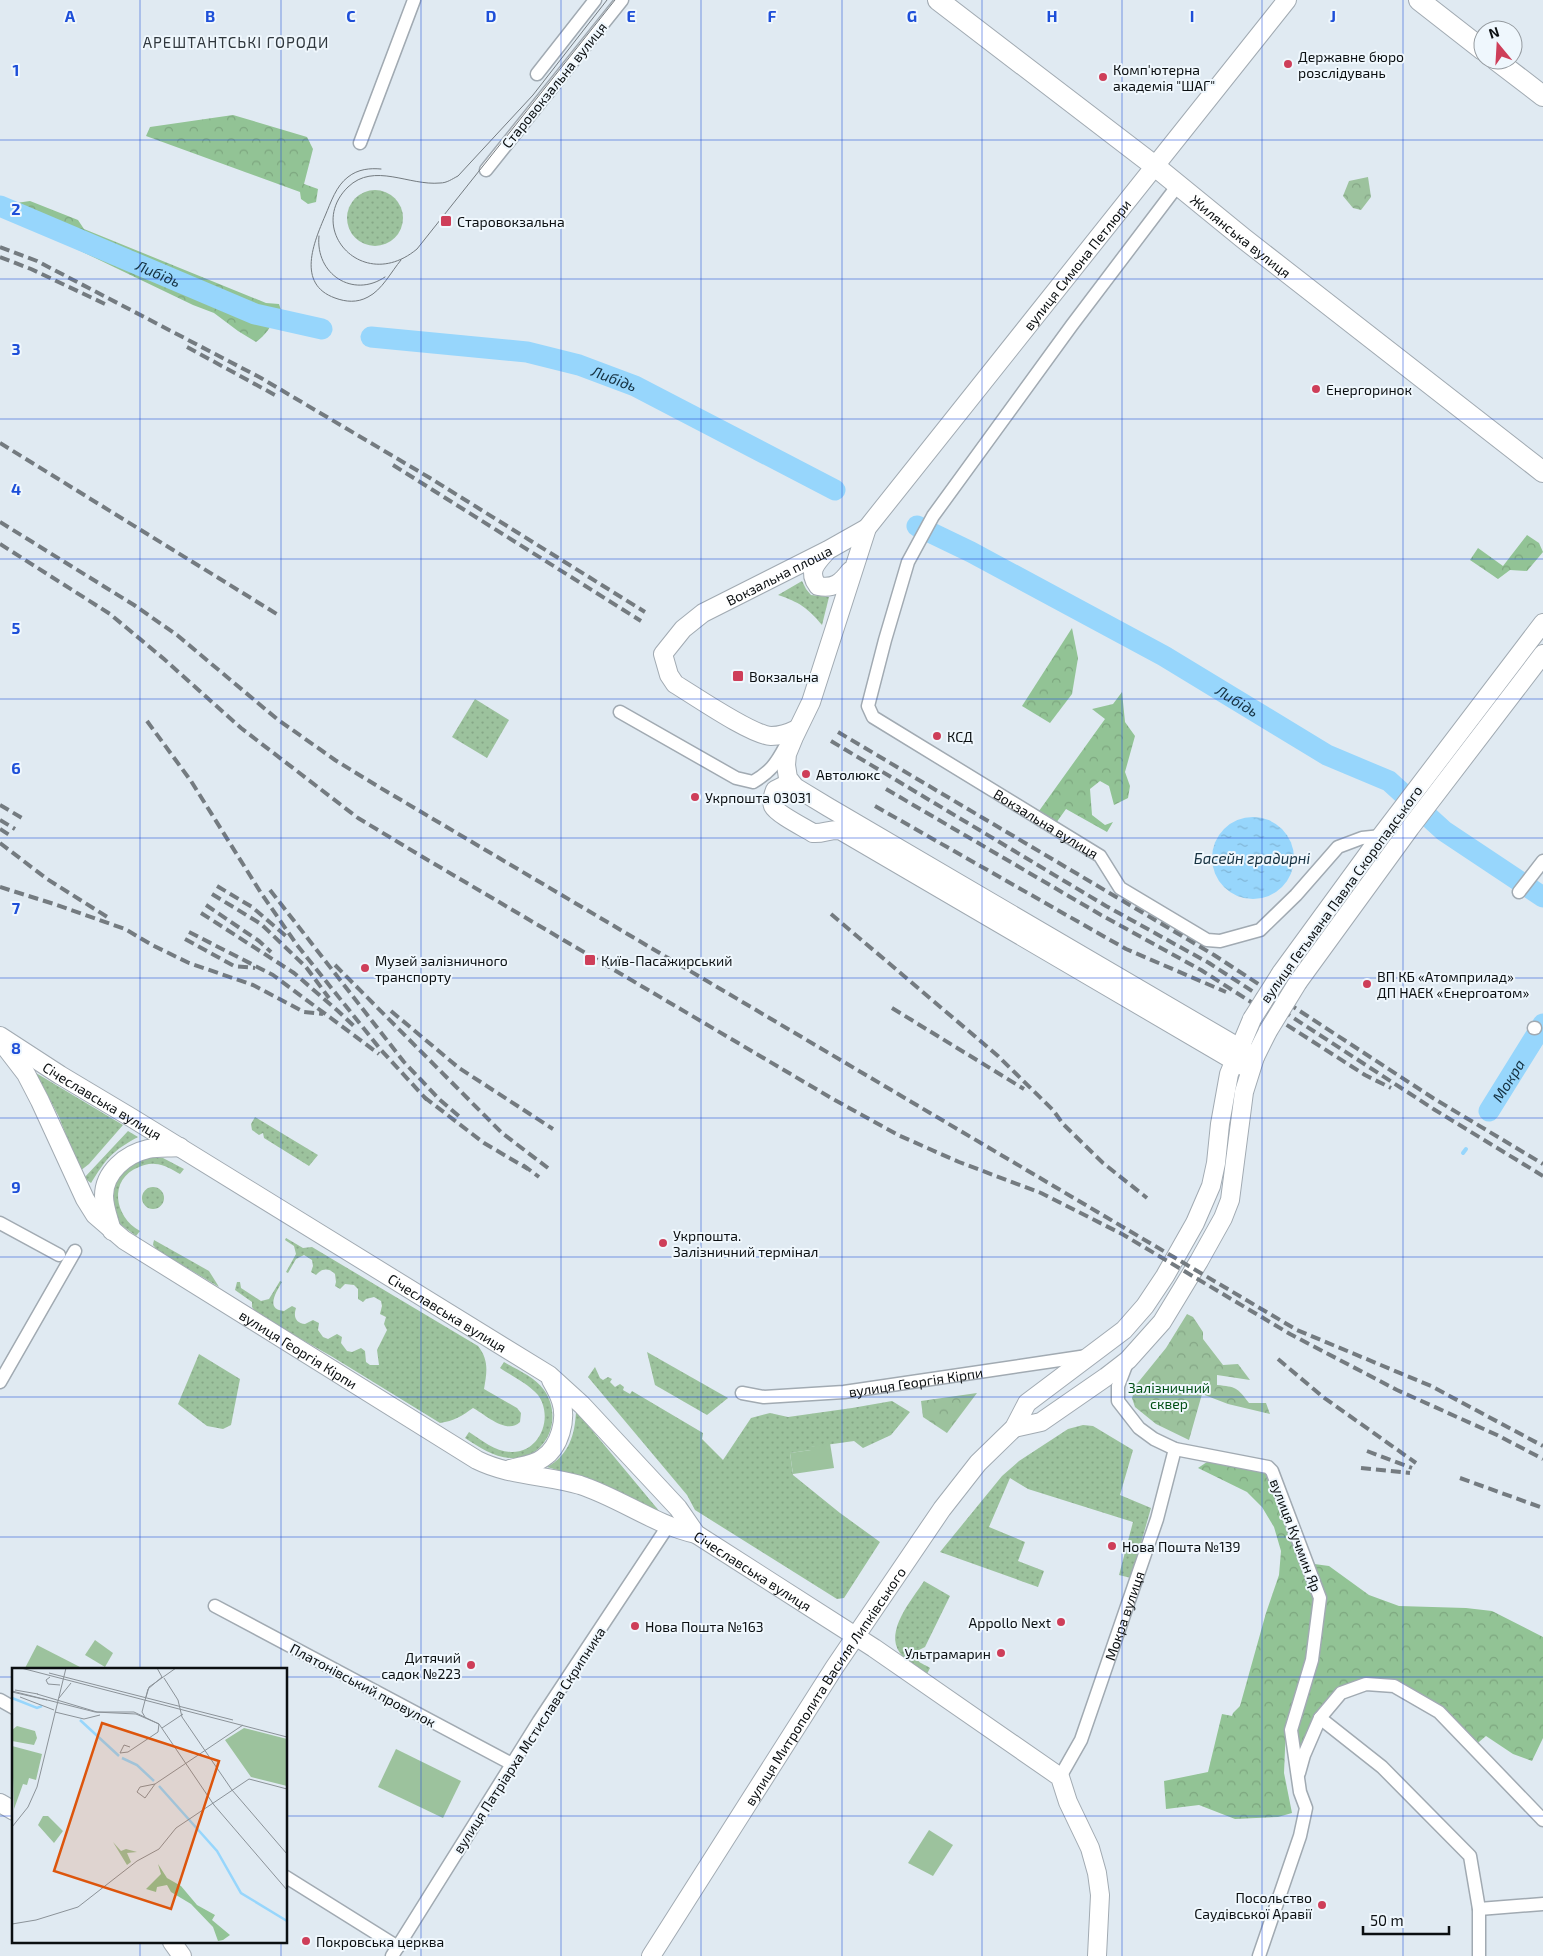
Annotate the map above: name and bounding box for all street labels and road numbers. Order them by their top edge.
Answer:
street label: Старовокзальна вулиця [498,18,610,152]
street label: Жилянська вулиця [1187,190,1295,281]
street label: вулиця Симона Петлюри [1020,195,1134,333]
street label: Вокзальна площа [723,541,835,609]
street label: вулиця Гетьмана Павла Скоропадського [1256,782,1426,1006]
street label: Вокзальна вулиця [991,785,1102,862]
street label: Січеславська вулиця [40,1058,165,1143]
street label: Січеславська вулиця [385,1270,510,1355]
street label: вулиця Георгія Кірпи [237,1306,361,1392]
street label: вулиця Георгія Кірпи [847,1363,984,1400]
street label: вулиця Кучмин Яр [1267,1476,1325,1594]
street label: Січеславська вулиця [691,1527,815,1614]
street label: вулиця Митрополита Василя Липківського [741,1564,909,1808]
street label: Мокра вулиця [1101,1569,1147,1663]
street label: вулиця Патріарха Мстислава Скрипника [449,1624,609,1856]
street label: Платонівський провулок [287,1639,439,1731]

